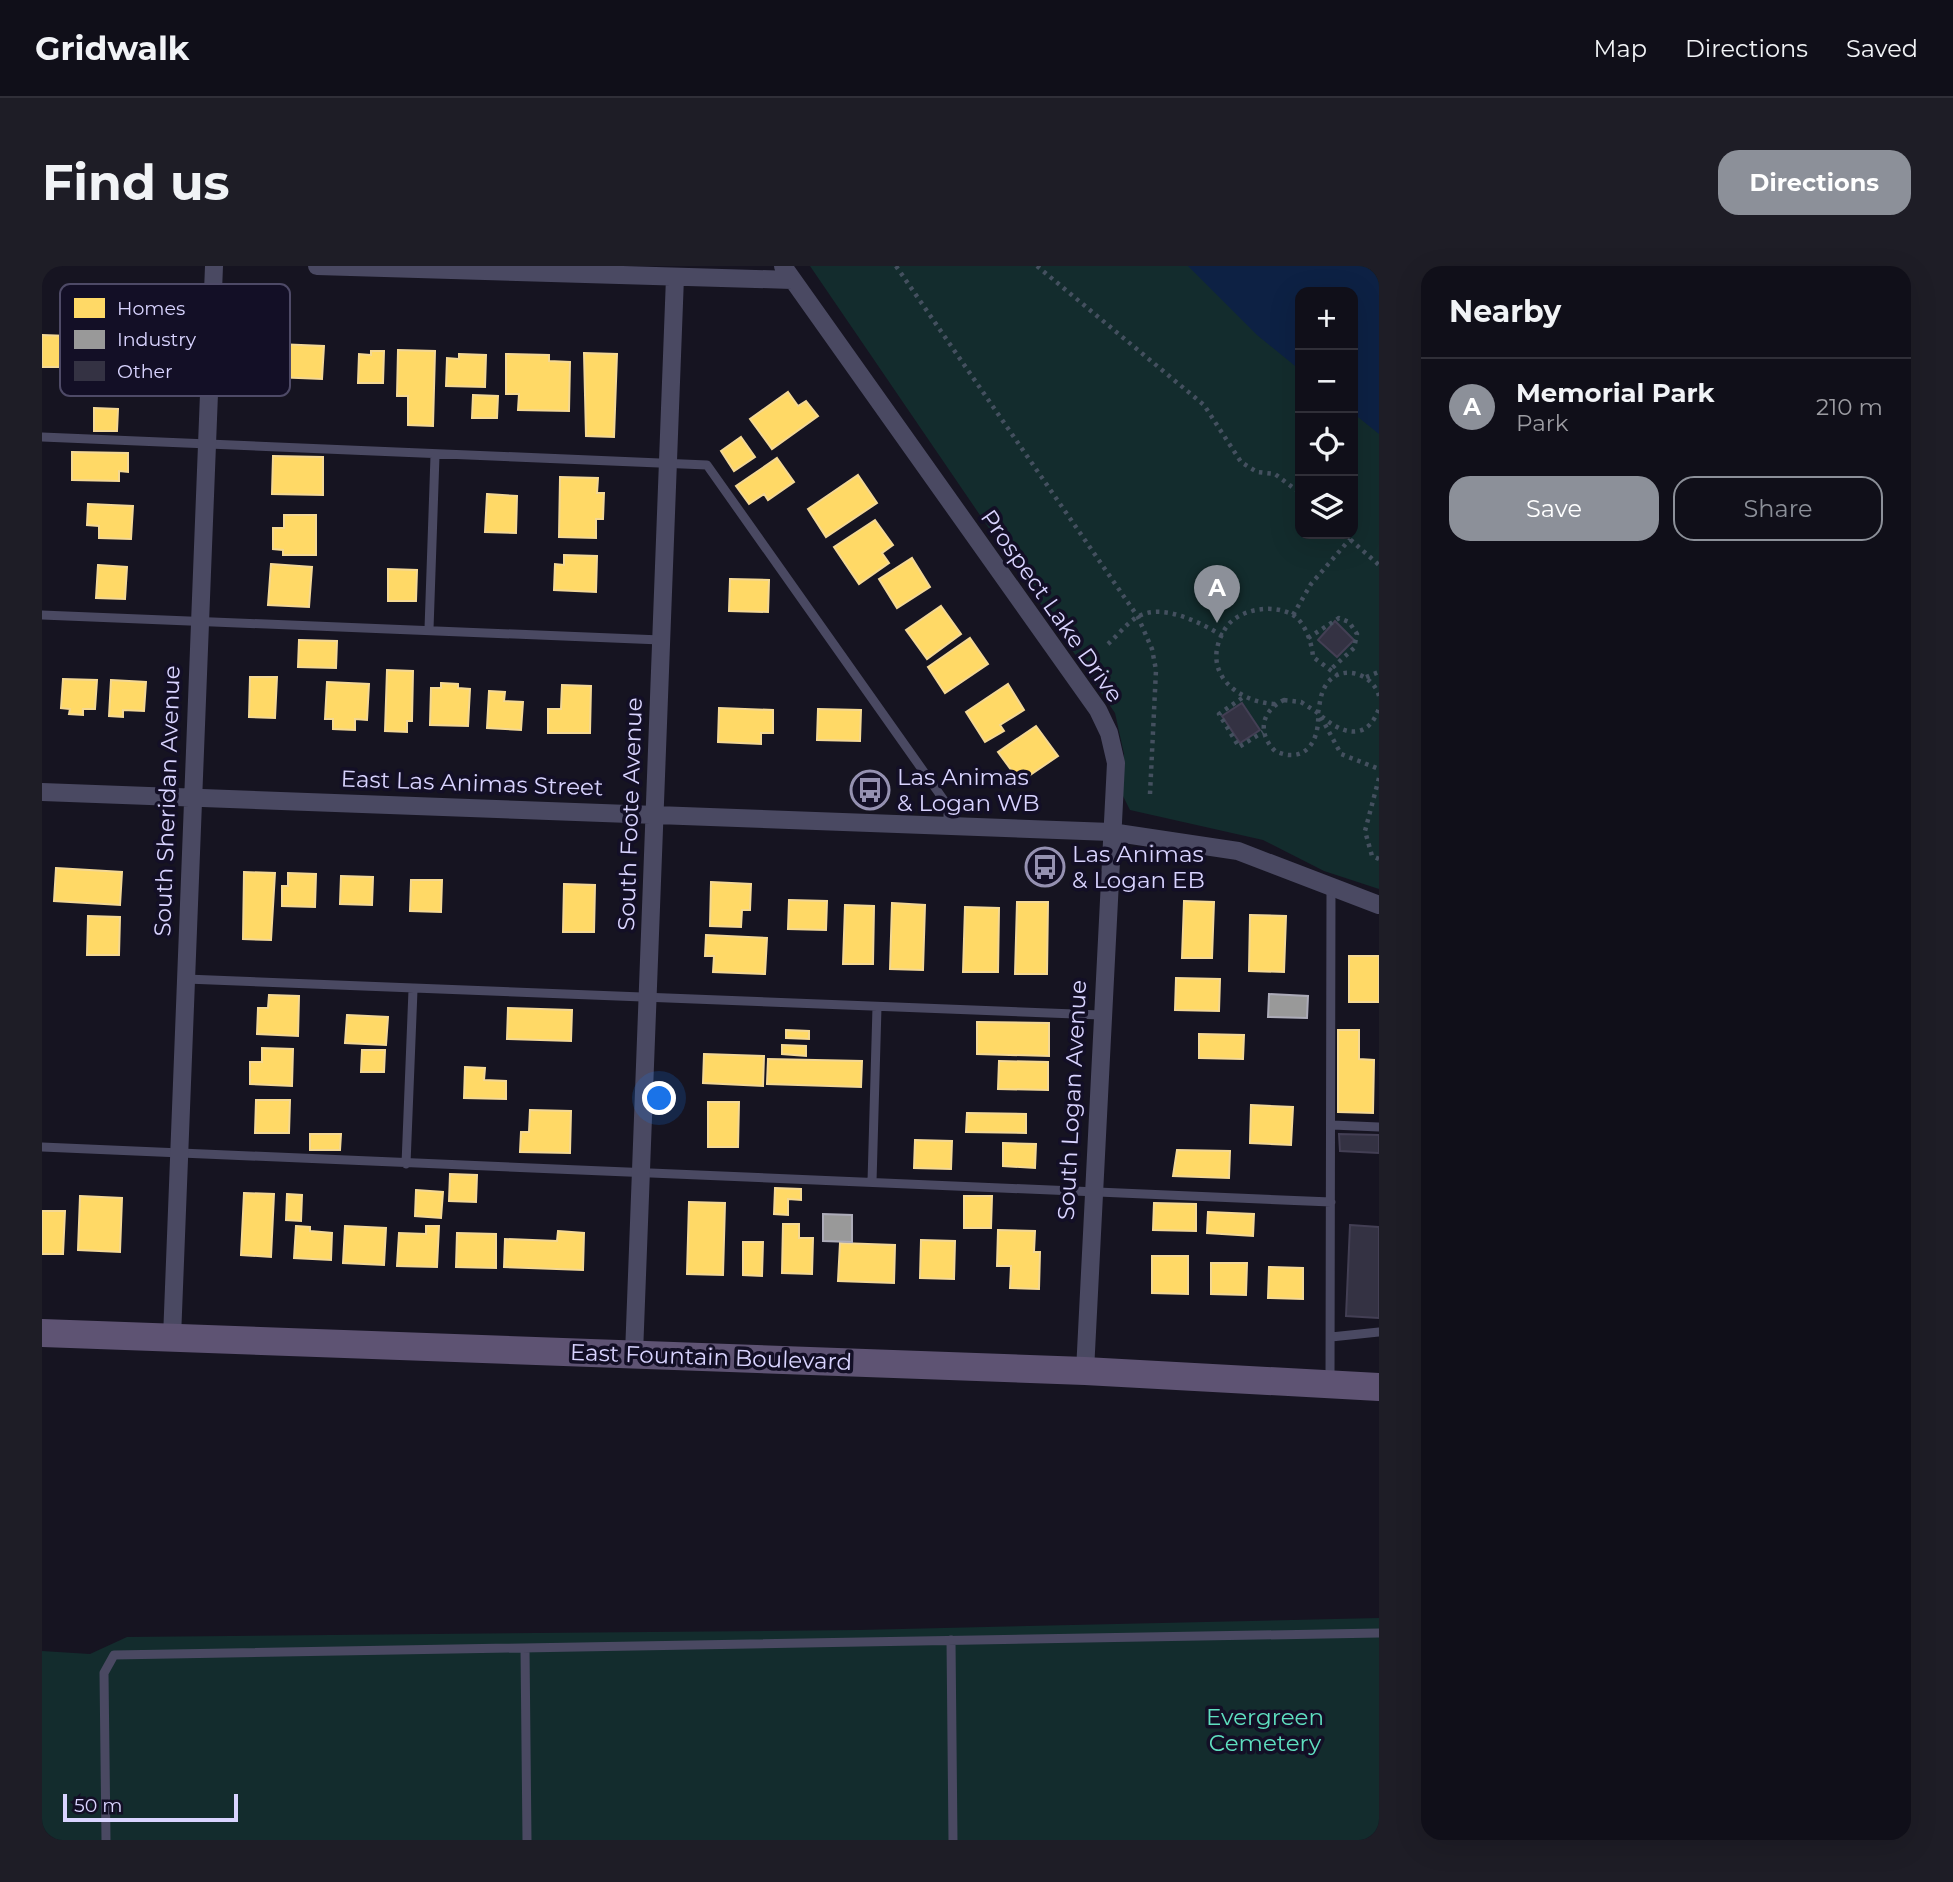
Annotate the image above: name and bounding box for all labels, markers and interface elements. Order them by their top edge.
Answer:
text: Gridwalk [35,28,189,68]
text: Map [1594,34,1647,63]
text: Directions [1685,34,1808,63]
text: Saved [1846,34,1918,63]
button: Directions [1718,150,1911,215]
text: Find us [42,153,230,212]
legend [60,284,290,396]
map controls [1295,287,1358,539]
button: + [1295,287,1358,350]
text: Nearby [1449,293,1561,330]
text: Homes [117,297,185,320]
text: Industry [117,328,197,351]
button: − [1295,350,1358,413]
text: Other [117,360,173,383]
text: Memorial Park [1516,377,1715,409]
text: A [1463,393,1481,421]
text: 210 m [1816,393,1883,421]
text: Park [1516,409,1569,437]
button: locate [1295,413,1358,476]
button: layers [1295,476,1358,539]
button: Save [1449,476,1659,541]
button: Share [1673,476,1883,541]
street label: Prospect Lake Drive [975,504,1129,708]
pin: A [1194,565,1240,623]
street label: South Sheridan Avenue [148,665,186,937]
street label: South Foote Avenue [612,697,648,931]
place label: Las Animas & Logan WB [897,763,1040,817]
street label: East Las Animas Street [340,764,604,802]
bus stop icon: Las Animas & Logan WB [849,769,891,811]
place label: Las Animas & Logan EB [1072,840,1205,894]
bus stop icon: Las Animas & Logan EB [1024,846,1066,888]
street label: South Logan Avenue [1052,979,1092,1221]
your location [642,1081,676,1115]
street label: East Fountain Boulevard [569,1338,853,1376]
park label: Evergreen Cemetery [1206,1703,1324,1757]
scale bar [63,1791,238,1823]
text: 50 m [74,1794,122,1817]

